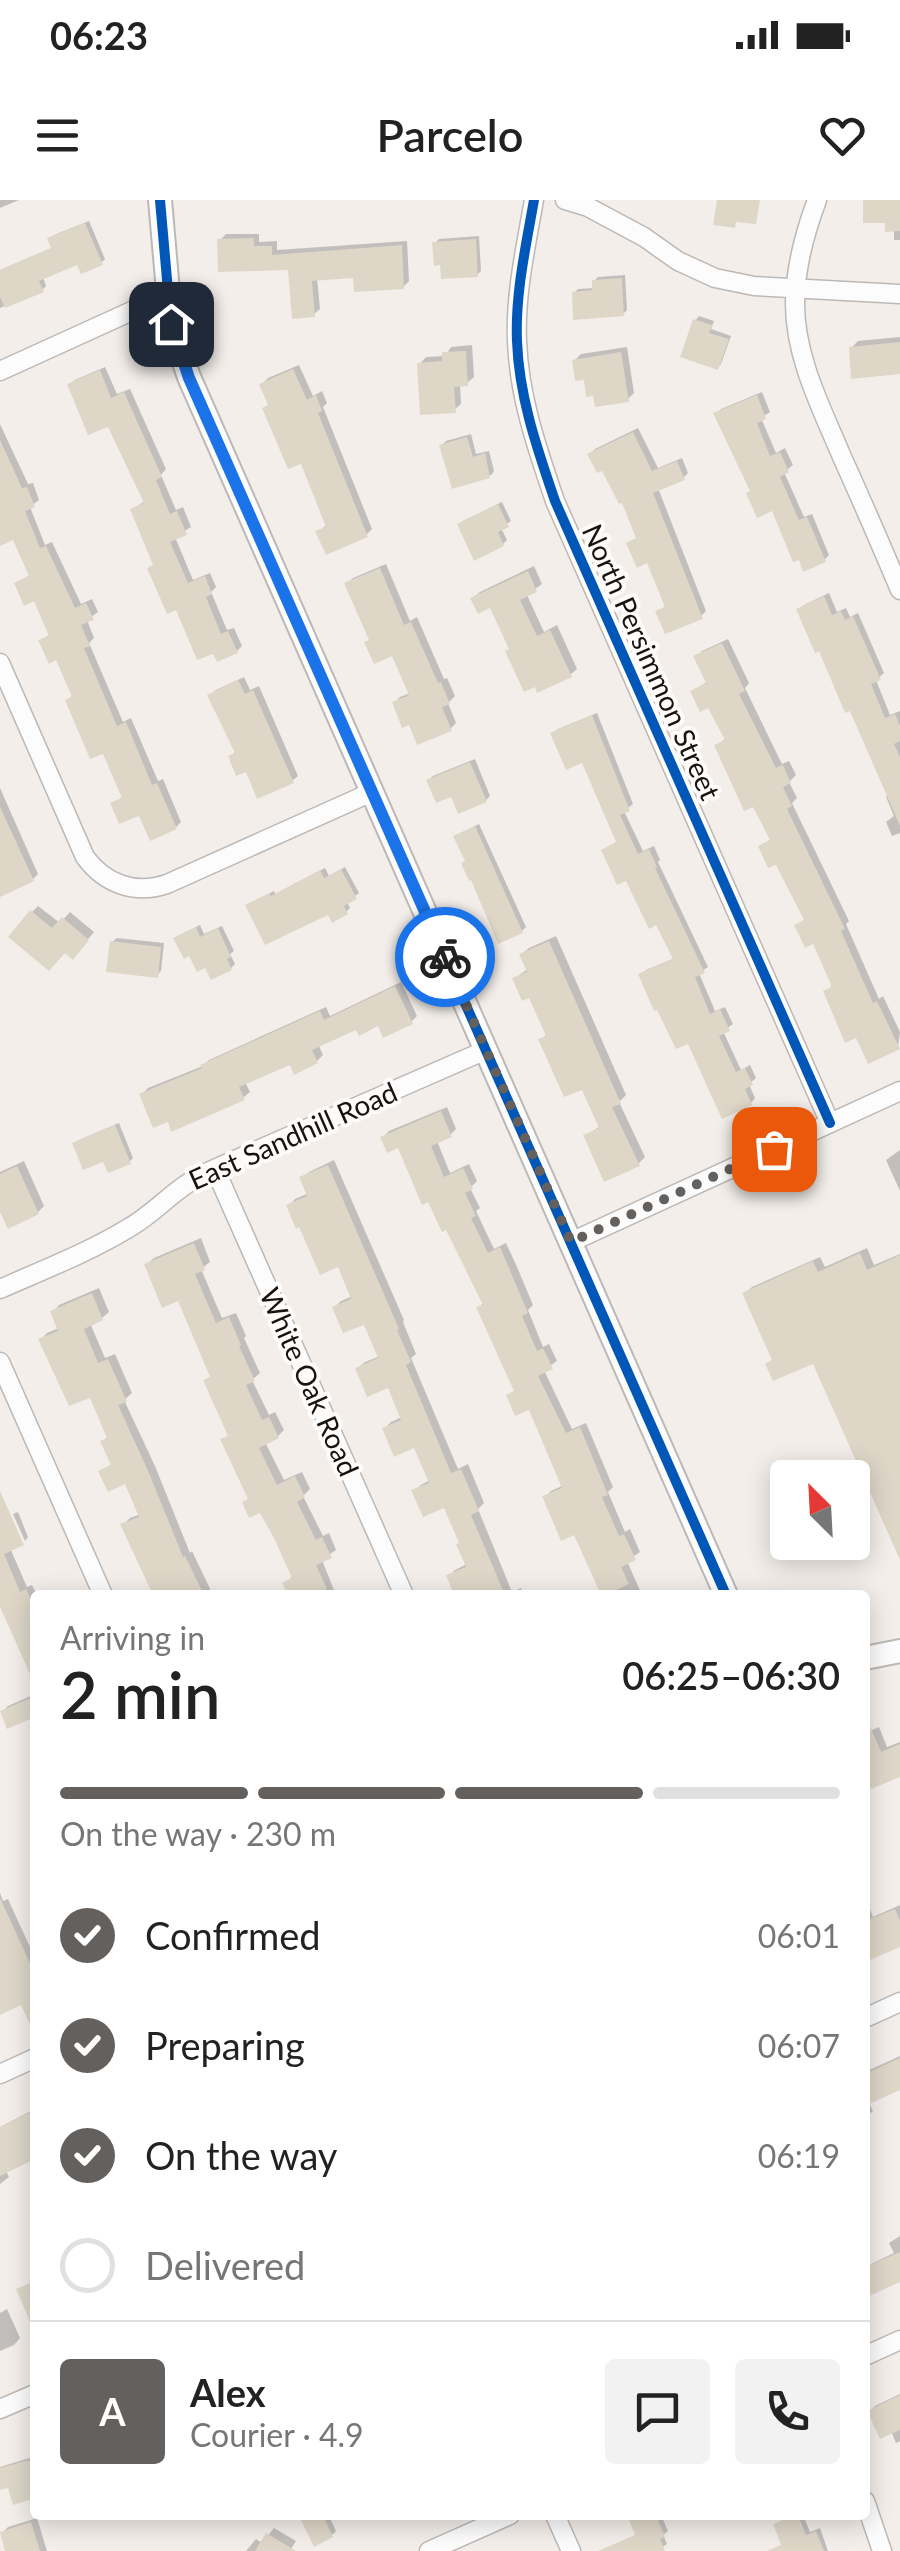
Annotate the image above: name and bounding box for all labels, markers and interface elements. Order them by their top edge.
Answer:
text: 06:23 [50,12,148,58]
icon: menu [30,108,85,163]
text: Parcelo [377,108,523,162]
icon: heart [815,108,870,163]
pin [129,282,214,367]
icon: home [144,297,199,352]
street label: North Persimmon Street [576,519,728,805]
courier [395,907,495,1007]
icon: bike [418,930,473,985]
street label: East Sandhill Road [183,1074,402,1196]
pin [732,1107,817,1192]
icon: bag [747,1122,802,1177]
street label: White Oak Road [253,1282,367,1481]
north arrow [770,1460,870,1560]
map controls [770,1460,870,1560]
text: Arriving in [60,1618,205,1657]
text: 06:25–06:30 [622,1652,840,1698]
text: 2 min [60,1655,220,1733]
text: On the way · 230 m [60,1814,336,1853]
icon: check [60,1908,115,1963]
text: Confirmed [145,1912,321,1958]
text: 06:01 [758,1916,840,1955]
icon: check [60,2018,115,2073]
text: Preparing [145,2022,305,2068]
text: 06:07 [758,2026,840,2065]
icon: check [60,2128,115,2183]
text: On the way [145,2132,337,2178]
text: 06:19 [758,2136,840,2175]
text: Delivered [145,2242,305,2288]
button: chat [605,2359,710,2464]
button: phone [735,2359,840,2464]
text: Alex [190,2369,266,2415]
text: A [99,2388,126,2434]
text: Courier · 4.9 [190,2415,364,2454]

